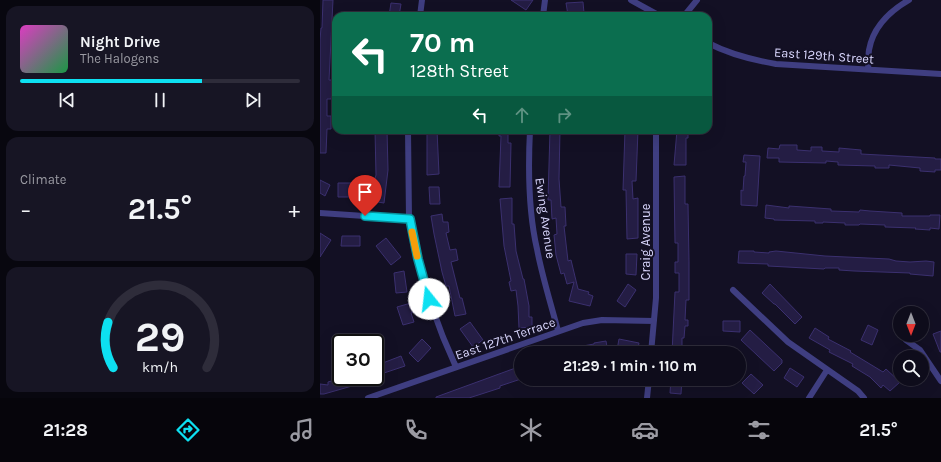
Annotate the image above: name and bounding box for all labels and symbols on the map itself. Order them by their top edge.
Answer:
street label: East 129th Street [773,45,875,66]
pin [348,175,382,216]
street label: Ewing Avenue [532,177,559,260]
street label: Craig Avenue [638,203,653,280]
position arrow [408,278,450,320]
north arrow [893,306,929,342]
street label: East 127th Terrace [453,314,558,363]
speed limit sign: 30 [332,334,384,386]

